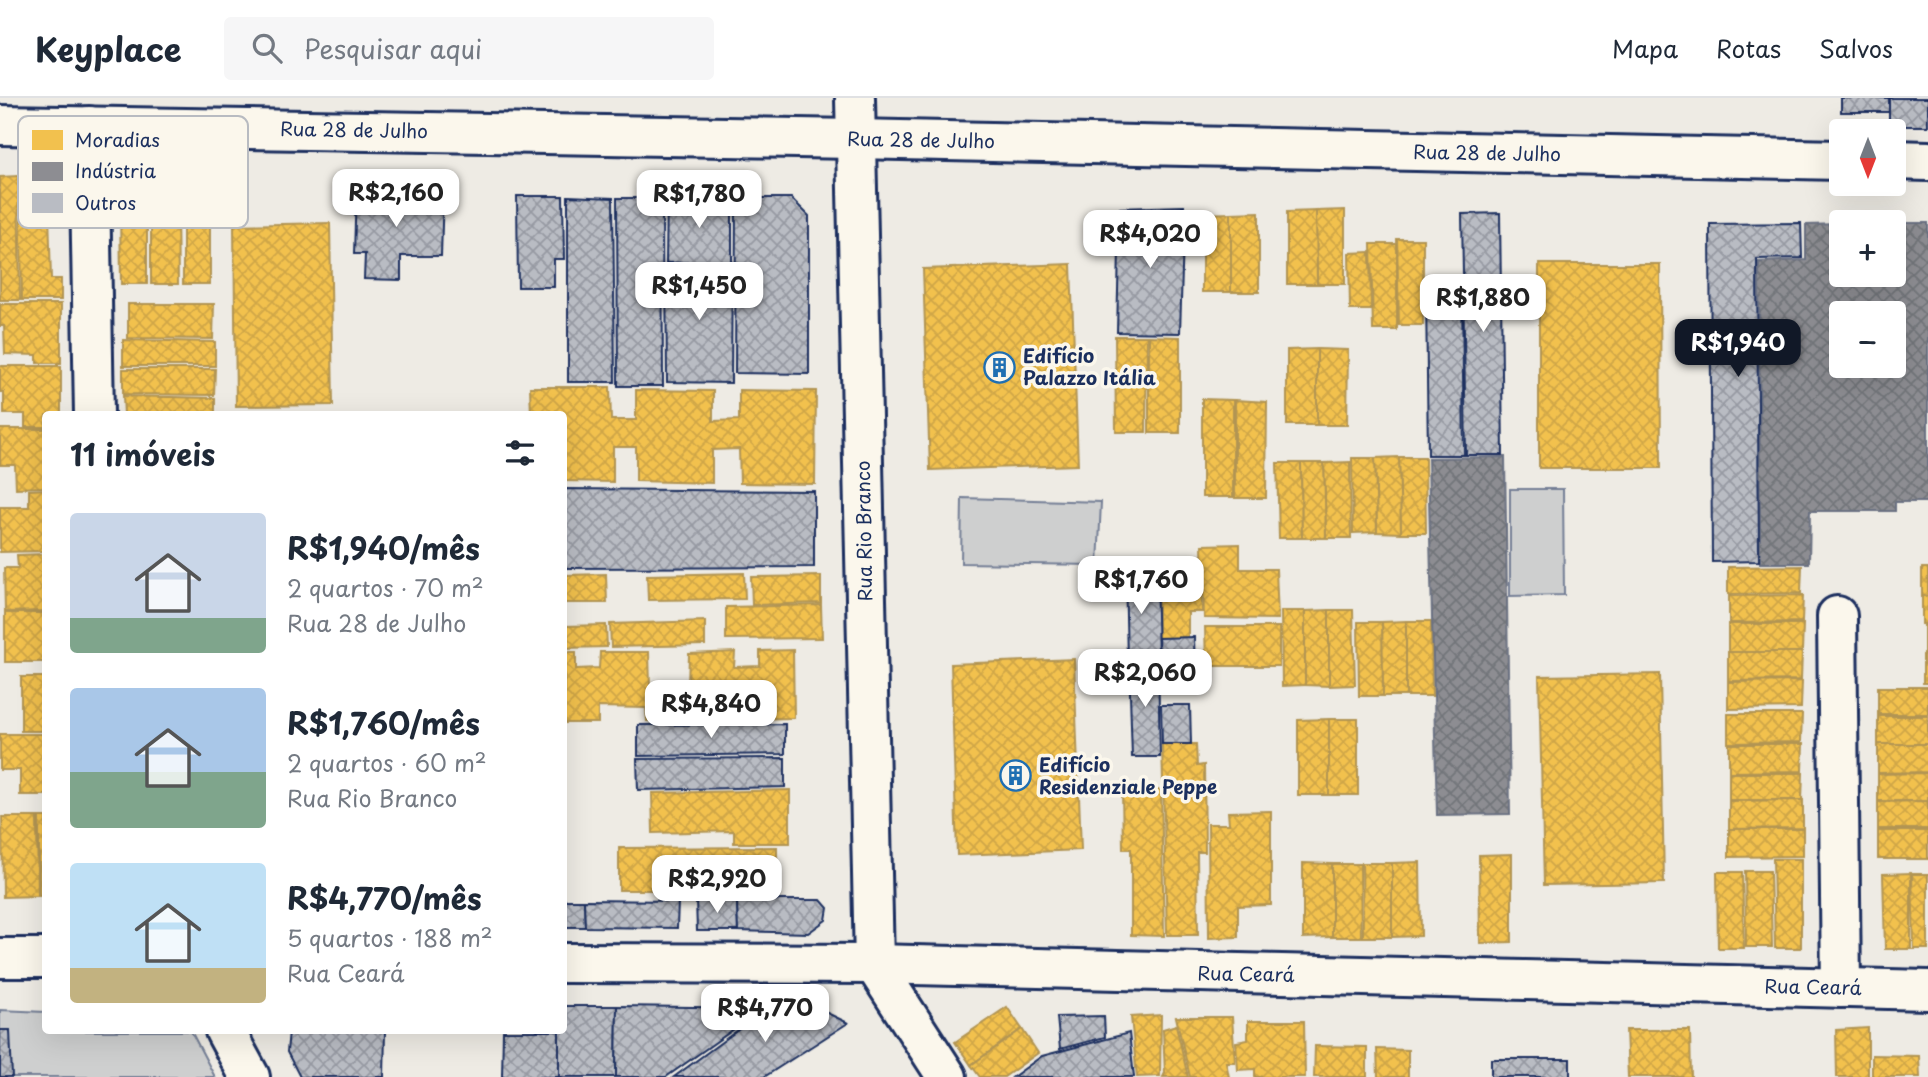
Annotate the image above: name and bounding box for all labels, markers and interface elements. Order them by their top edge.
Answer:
search box [224,17,714,80]
text: Keyplace [35,23,182,73]
icon: search [248,29,286,67]
text: Pesquisar aqui [304,29,482,68]
text: Mapa [1612,30,1678,66]
text: Rotas [1716,30,1781,66]
text: Salvos [1819,30,1893,66]
street label: Rua 28 de Julho [280,114,428,144]
legend [18,116,248,228]
north arrow [1829,119,1906,196]
map controls [1829,119,1906,378]
street label: Rua 28 de Julho [847,124,995,154]
text: Moradias [75,125,160,153]
street label: Rua 28 de Julho [1413,137,1561,167]
text: Indústria [75,156,156,184]
pin: R$2,160 [331,170,461,229]
pin: R$1,780 [634,170,764,230]
text: R$2,160 [348,174,444,209]
text: R$1,780 [653,175,745,210]
text: Outros [75,188,136,216]
button: + [1829,210,1906,287]
pin: R$4,020 [1085,211,1215,270]
text: R$4,020 [1099,215,1201,250]
pin: R$1,450 [634,262,764,322]
text: R$1,450 [651,267,747,302]
pin: R$1,880 [1418,274,1548,334]
text: R$1,880 [1436,279,1530,314]
button: − [1829,301,1906,378]
pin: R$1,940 [1673,320,1803,379]
text: R$1,940 [1691,324,1785,359]
place label: Edifício Palazzo Itália [1023,341,1156,391]
building icon: Edifício Palazzo Itália [983,350,1017,384]
text: 11 imóveis [70,431,215,476]
icon: filters [501,434,539,472]
street label: Rua Rio Branco [848,460,878,602]
text: R$1,940/mês [287,525,480,570]
icon: home [126,541,210,625]
pin: R$1,760 [1076,556,1206,616]
text: R$1,760 [1094,561,1188,596]
text: 2 quartos · 70 m² [287,570,484,605]
text: Rua 28 de Julho [287,605,466,640]
pin: R$2,060 [1080,650,1210,709]
text: R$2,060 [1094,654,1196,689]
pin: R$4,840 [646,680,776,740]
text: R$4,840 [661,685,761,720]
text: R$1,760/mês [287,700,480,745]
icon: home [126,716,210,800]
text: 2 quartos · 60 m² [287,745,487,780]
place label: Edifício Residenziale Peppe [1039,750,1217,800]
building icon: Edifício Residenziale Peppe [999,759,1033,793]
text: Rua Rio Branco [287,780,457,815]
pin: R$2,920 [652,856,782,915]
text: R$2,920 [668,860,766,895]
text: R$4,770/mês [287,875,482,920]
icon: home [126,891,210,975]
text: 5 quartos · 188 m² [287,920,493,955]
text: Rua Ceará [287,955,405,990]
street label: Rua Ceará [1197,958,1295,988]
street label: Rua Ceará [1764,971,1862,1001]
pin: R$4,770 [700,984,830,1044]
text: R$4,770 [717,989,813,1024]

